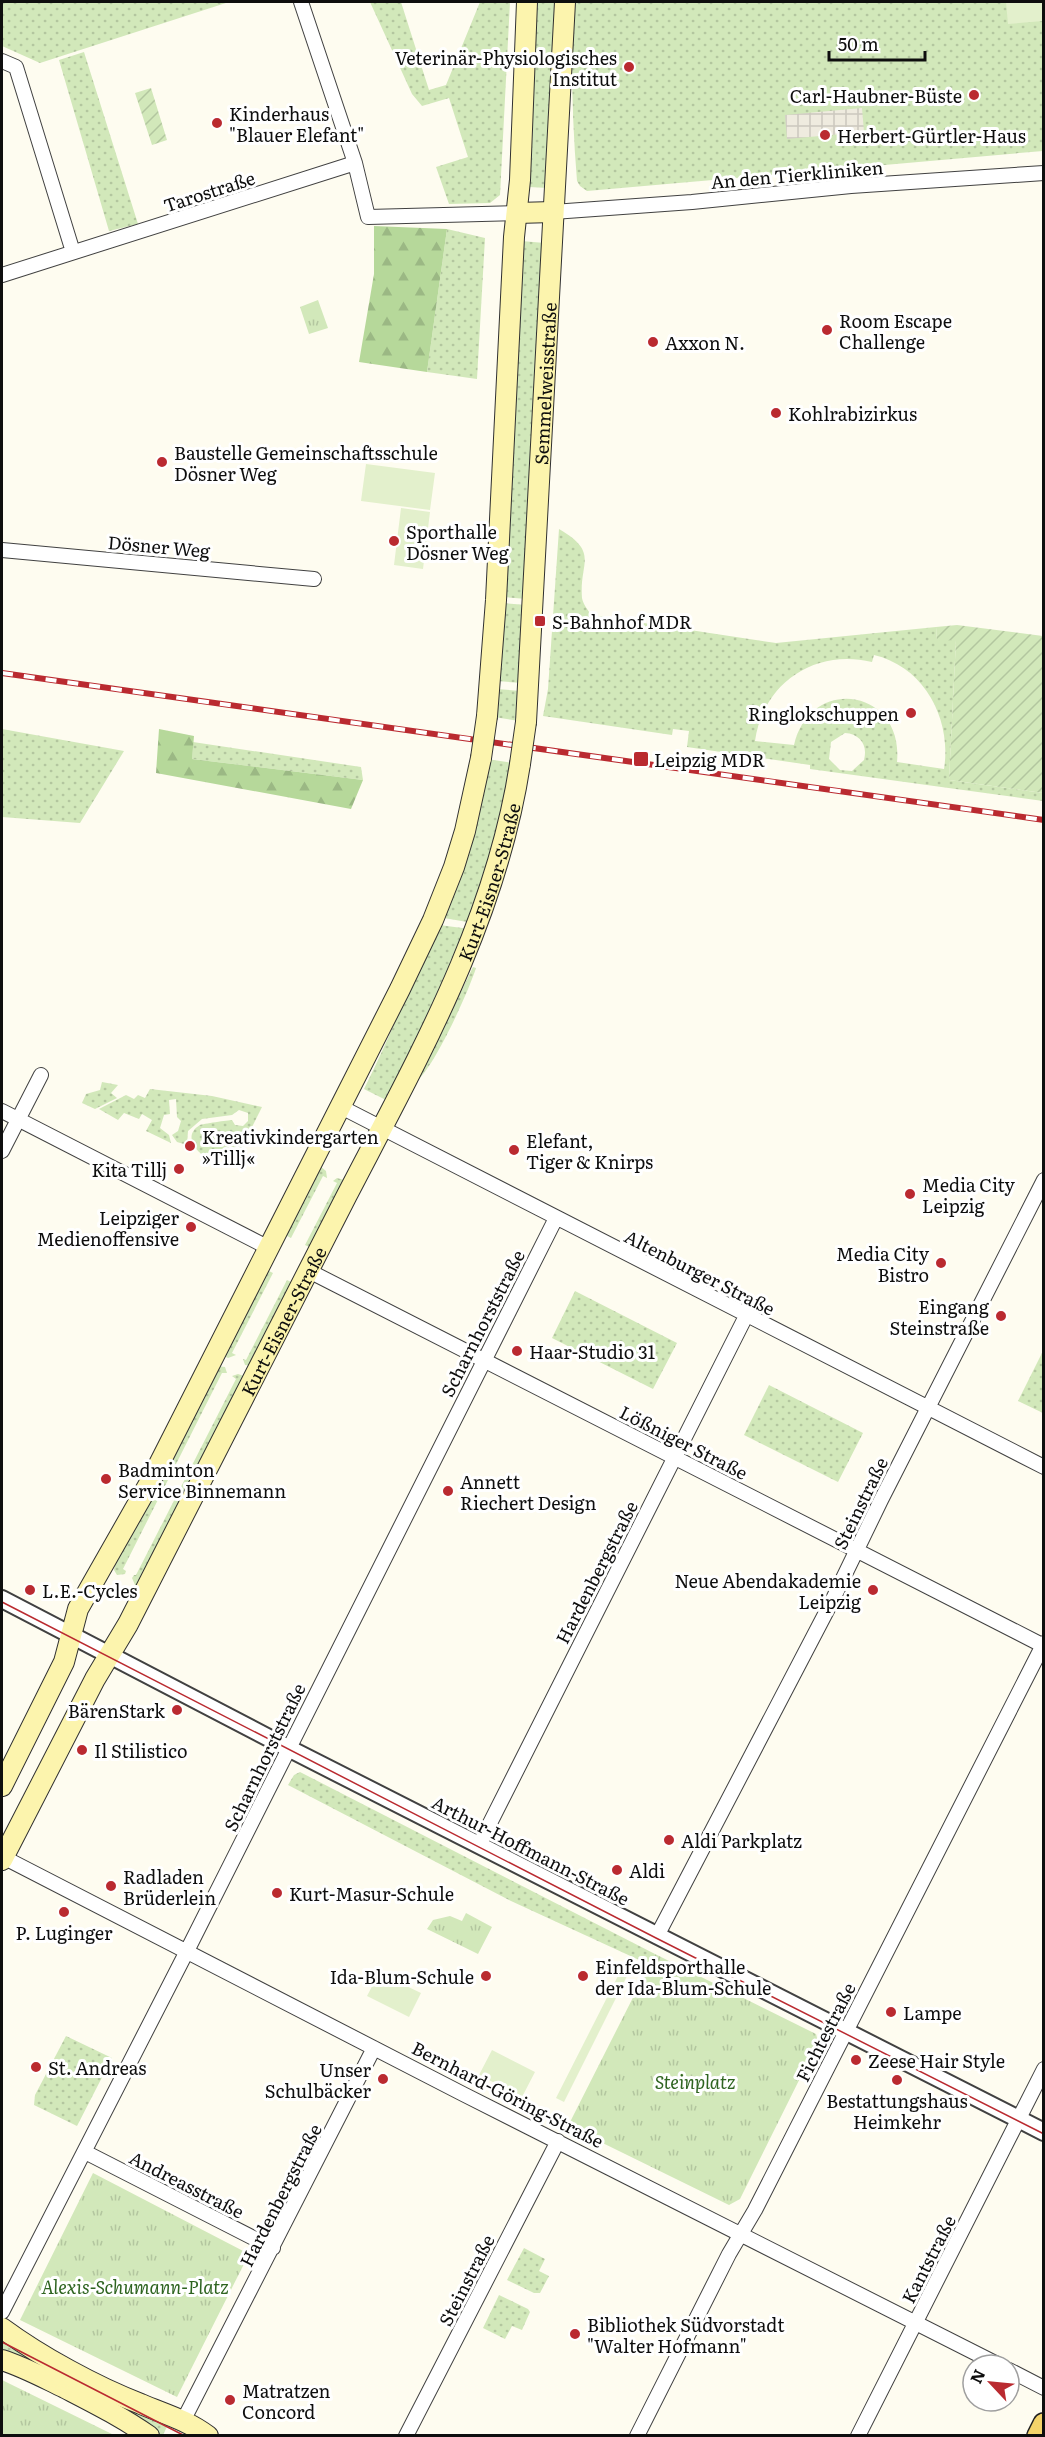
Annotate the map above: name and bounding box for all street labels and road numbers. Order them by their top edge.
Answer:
street label: An den Tierkliniken [710,153,884,195]
street label: Tarostraße [160,164,258,218]
street label: Semmelweisstraße [526,302,562,465]
street label: Dösner Weg [107,528,212,564]
street label: Kurt-Eisner-Straße [450,800,526,965]
street label: Altenburger Straße [620,1222,780,1322]
street label: Kurt-Eisner-Straße [233,1241,332,1400]
street label: Scharnhorststraße [433,1245,531,1401]
street label: Lößniger Straße [615,1398,753,1486]
street label: Steinstraße [826,1452,894,1554]
street label: Hardenbergstraße [548,1496,644,1648]
street label: Scharnhorststraße [216,1678,312,1836]
street label: Arthur-Hoffmann-Straße [428,1788,634,1912]
street label: Fichtestraße [788,1978,862,2086]
street label: Bernhard-Göring-Straße [407,2034,609,2154]
street label: Hardenbergstraße [232,2119,328,2271]
street label: Andreasstraße [125,2143,249,2225]
street label: Kantstraße [894,2210,962,2308]
street label: Steinstraße [431,2230,501,2330]

